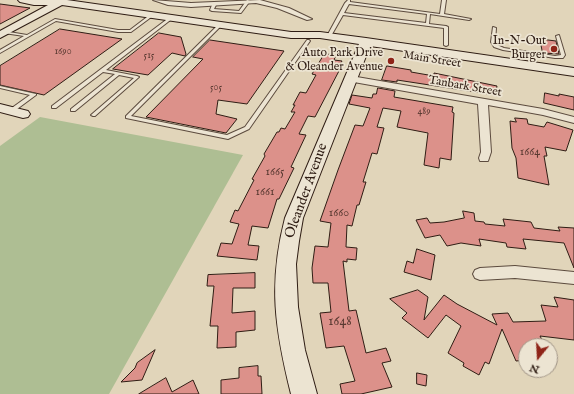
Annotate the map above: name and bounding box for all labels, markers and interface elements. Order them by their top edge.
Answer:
place label: In-N-Out Burger [493,35,546,63]
marker: In-N-Out Burger [549,44,559,54]
house number: 1690 [54,46,72,58]
place label: Auto Park Drive & Oleander Avenue [286,47,383,75]
street label: Main Street [402,48,462,72]
house number: 515 [144,50,154,62]
marker: Auto Park Drive & Oleander Avenue [386,56,396,66]
street label: Tanbark Street [427,73,503,101]
house number: 505 [210,82,222,94]
house number: 489 [417,106,431,118]
street label: Oleander Avenue [282,141,332,241]
house number: 1664 [520,146,540,160]
house number: 1665 [266,166,284,180]
house number: 1661 [256,186,274,200]
house number: 1660 [329,207,349,221]
house number: 1648 [328,314,352,330]
north arrow [518,338,558,378]
text: N [528,360,541,377]

